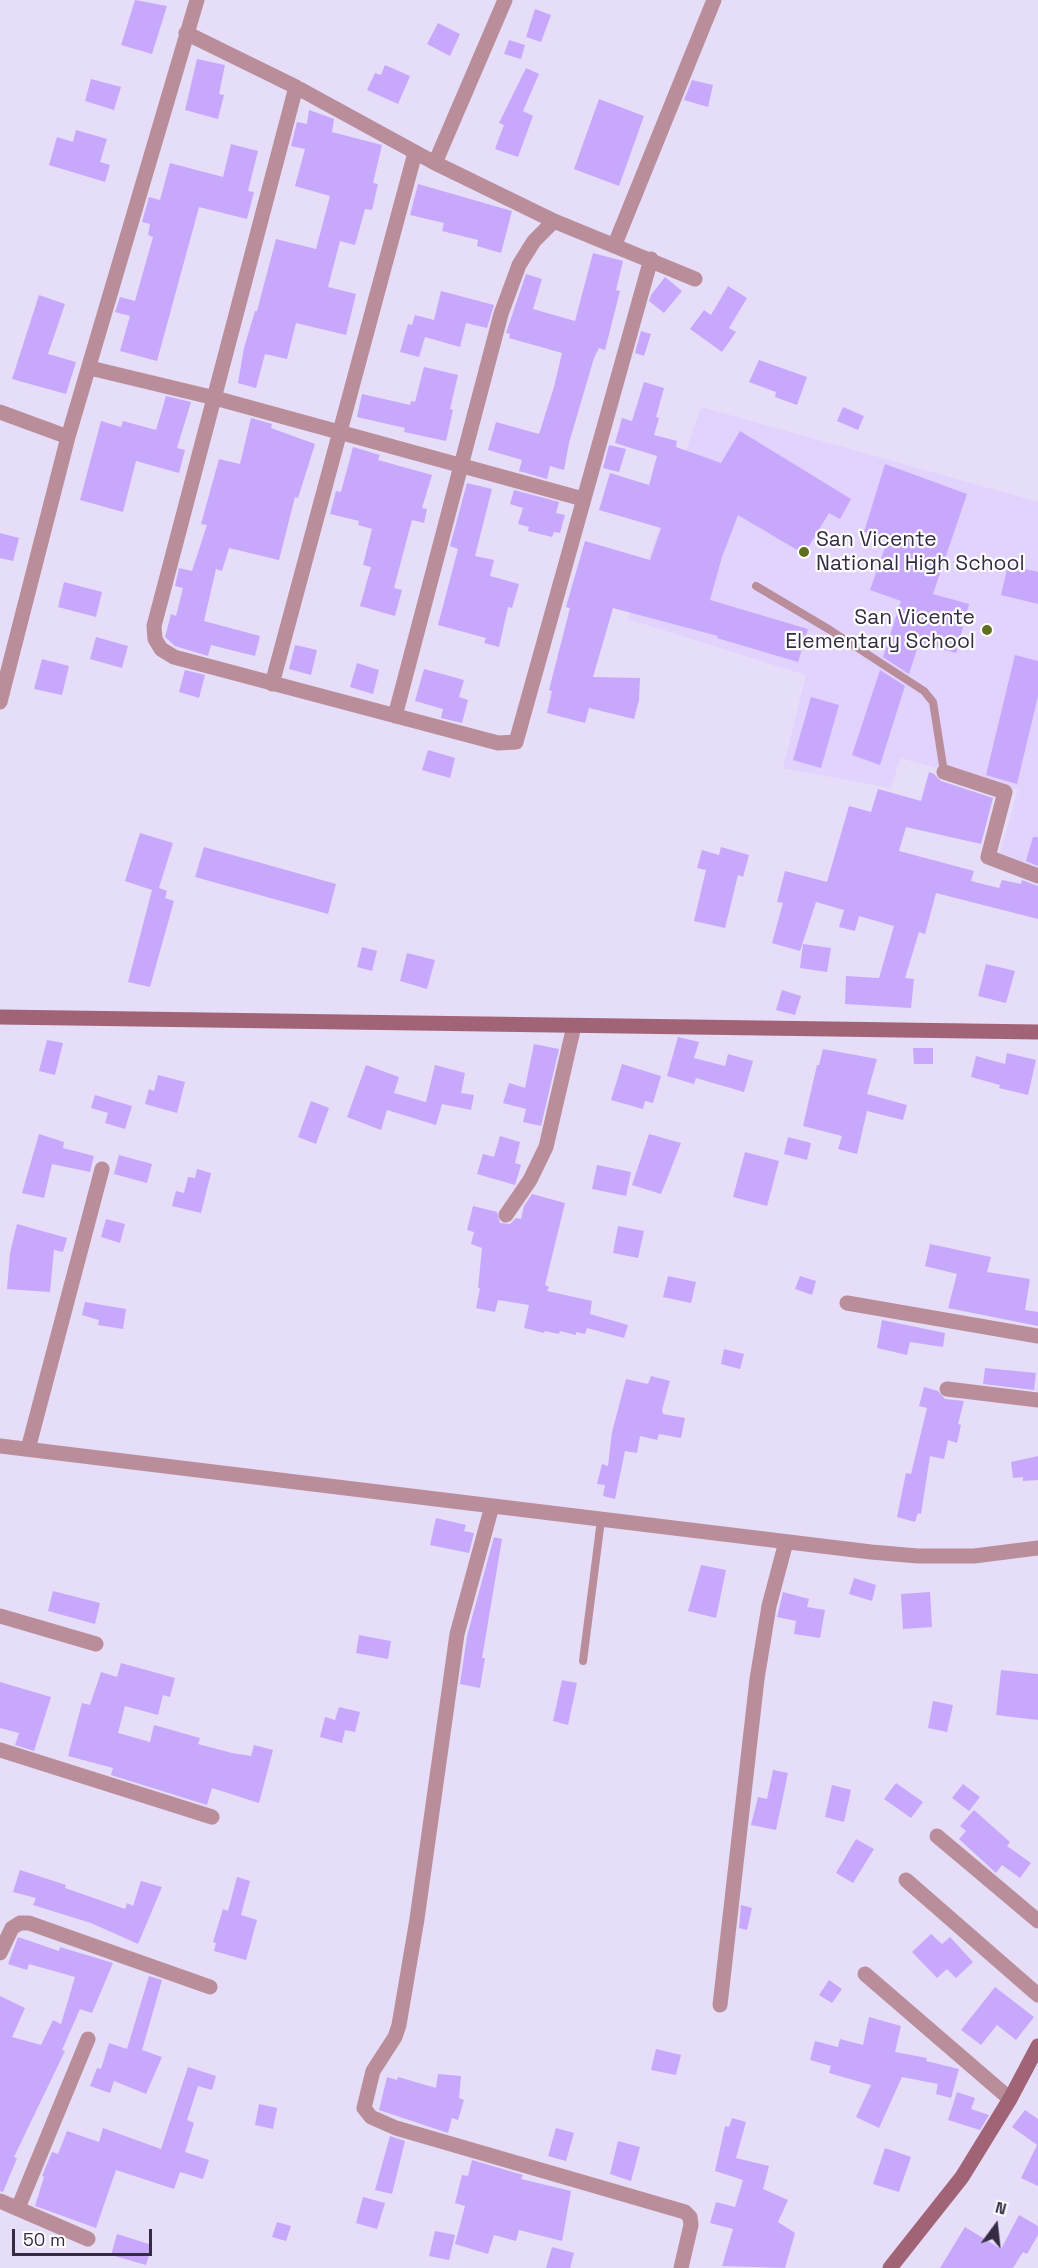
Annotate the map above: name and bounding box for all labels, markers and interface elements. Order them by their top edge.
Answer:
place label: San Vicente National High School [816,527,1025,577]
marker: San Vicente National High School [797,545,811,559]
place label: San Vicente Elementary School [785,605,975,655]
marker: San Vicente Elementary School [980,623,994,637]
north arrow [966,2196,1026,2256]
text: N [993,2197,1009,2220]
scale bar [15,2217,154,2255]
text: 50 m [23,2228,65,2251]

